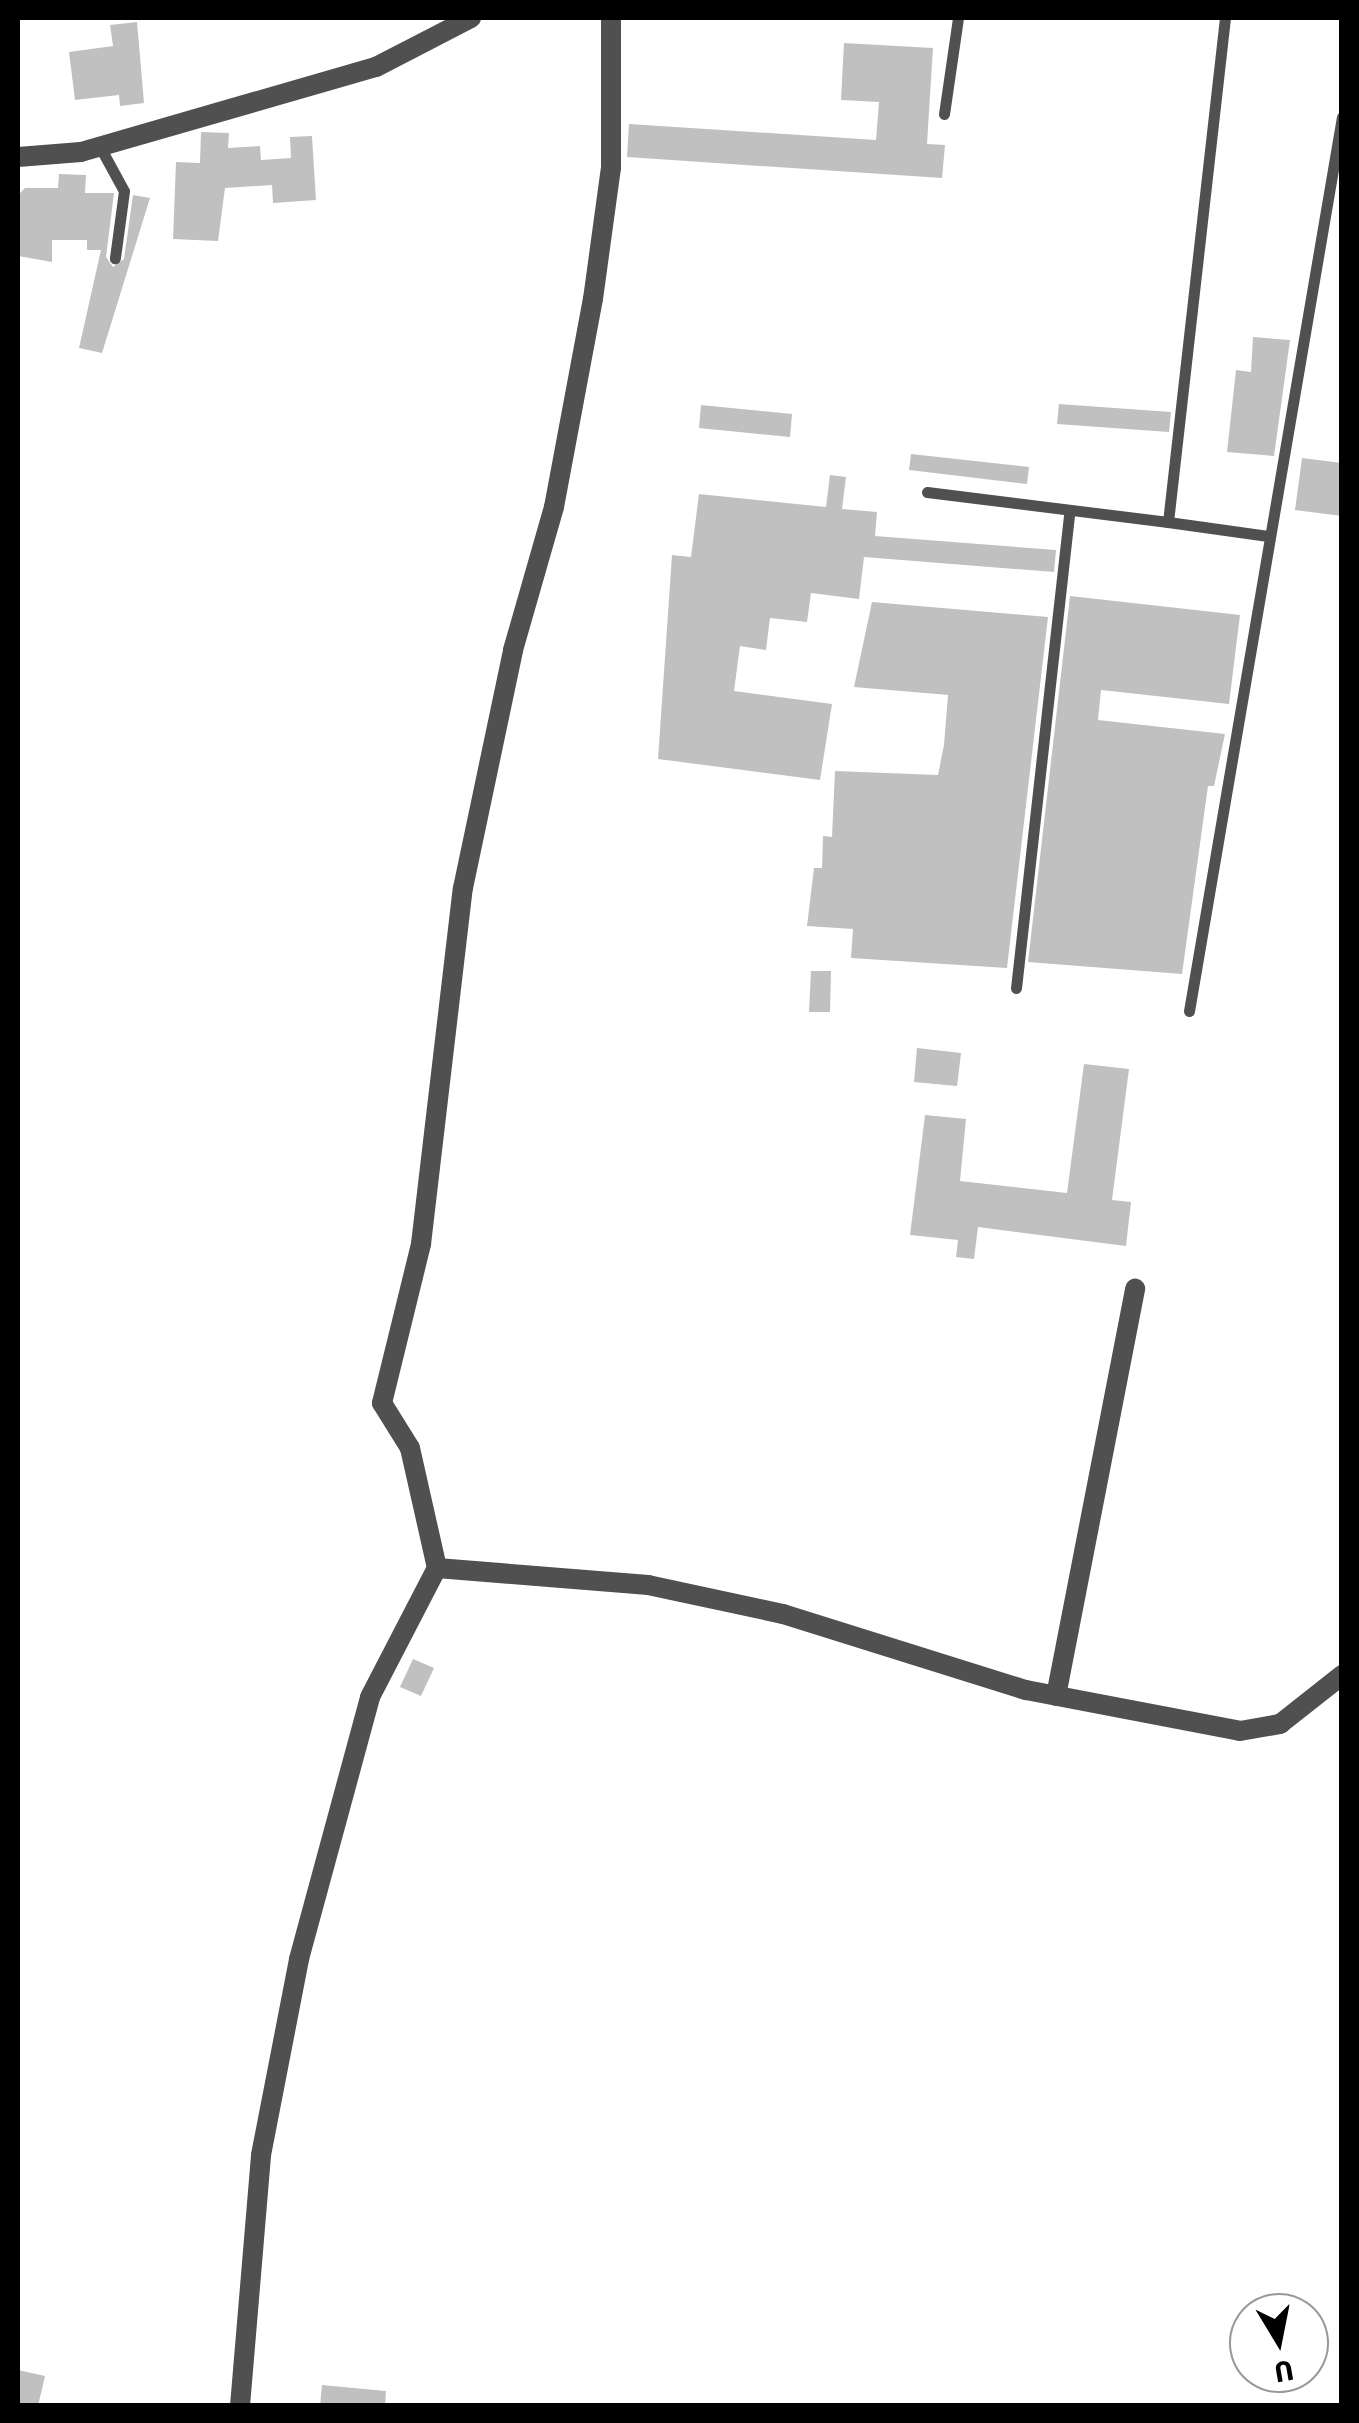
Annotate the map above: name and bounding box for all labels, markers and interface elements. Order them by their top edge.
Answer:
north arrow [1229,2293,1329,2393]
text: U [1272,2353,1296,2389]

